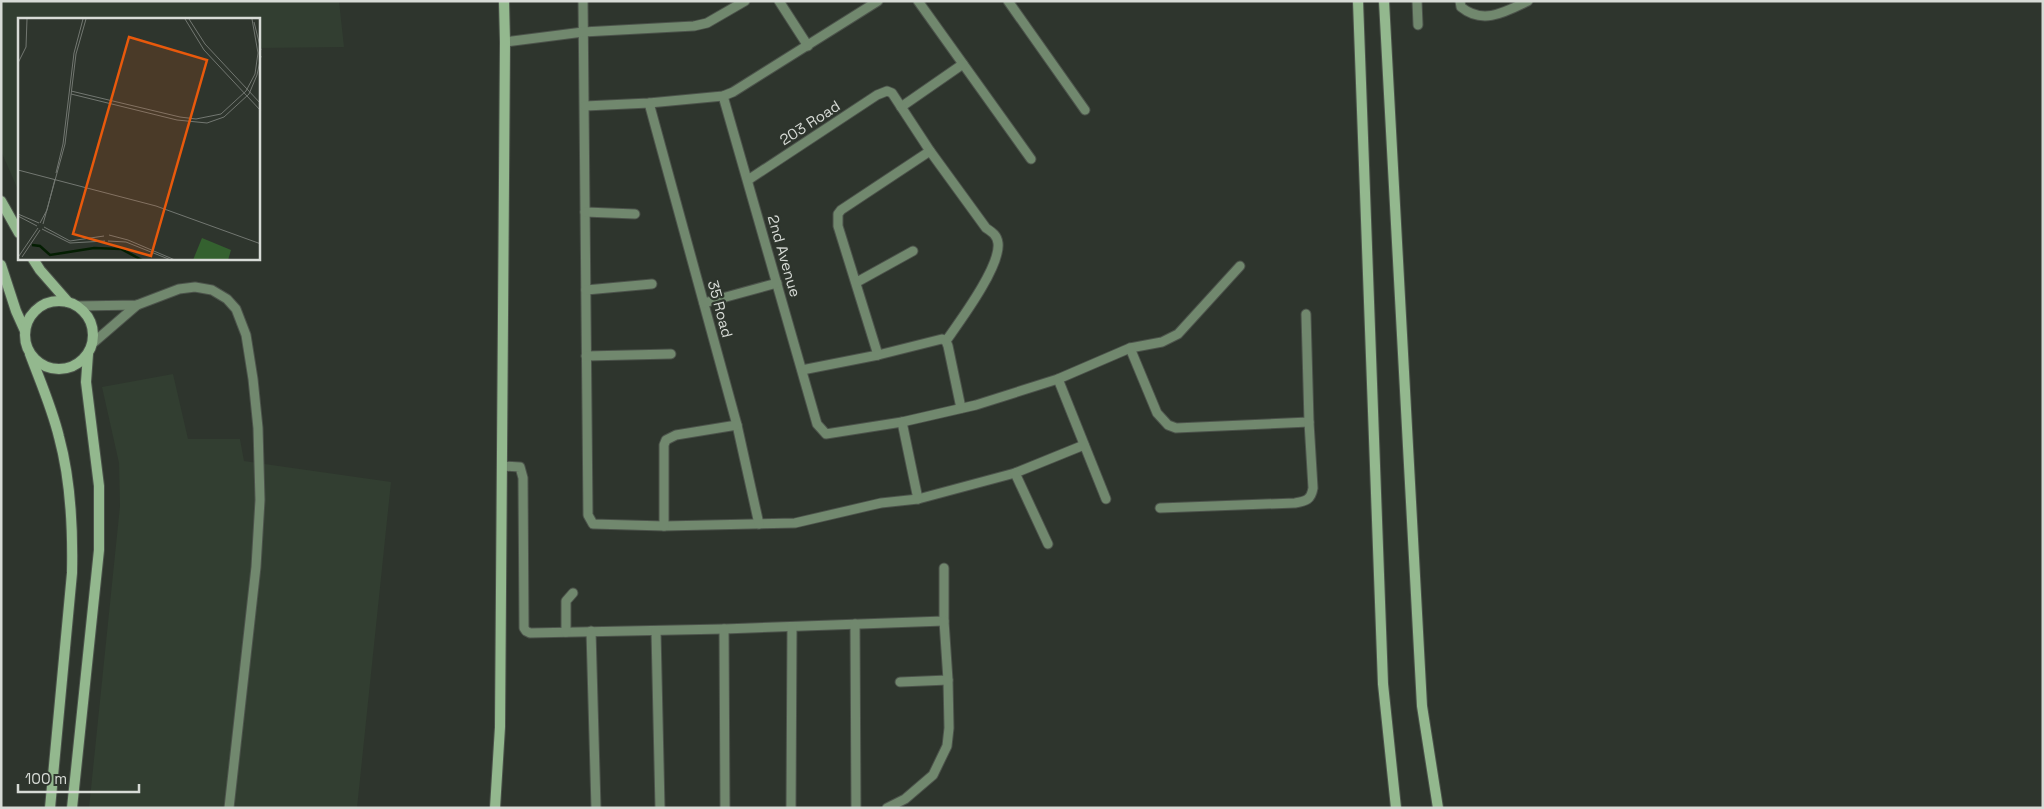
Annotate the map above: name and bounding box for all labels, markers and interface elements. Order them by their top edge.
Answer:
inset map [18,18,260,260]
street label: 203 Road [776,96,844,149]
street label: 2nd Avenue [764,213,805,299]
street label: 35 Road [704,278,737,340]
scale bar [18,762,139,794]
text: 100 m [25,769,67,788]

